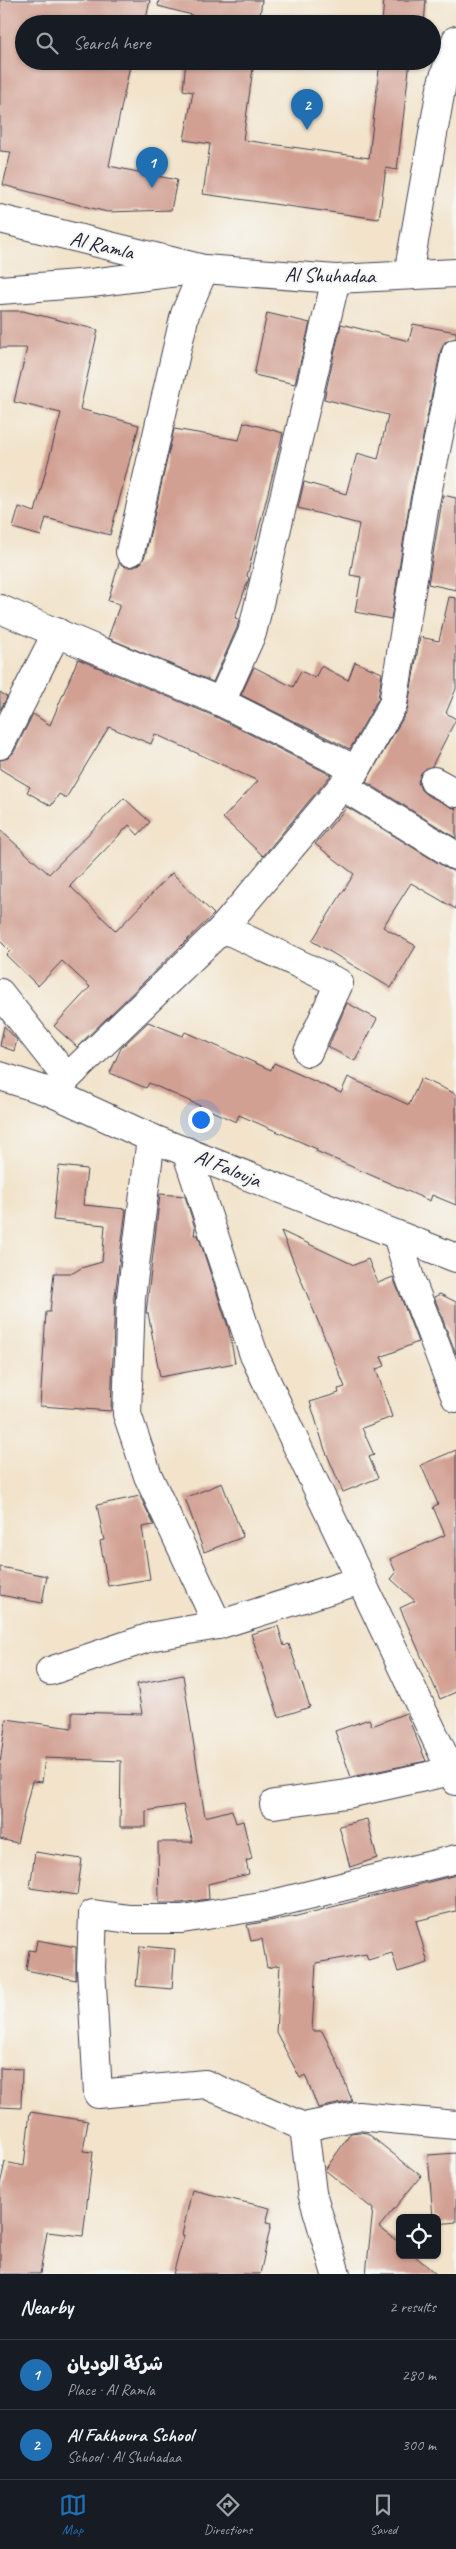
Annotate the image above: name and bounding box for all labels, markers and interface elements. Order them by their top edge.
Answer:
search box [15,15,441,70]
icon: search [33,29,61,57]
text: Search here [73,31,150,55]
pin: 2 [291,89,323,130]
pin: 1 [136,147,168,188]
street label: Al Ramla [68,225,138,265]
street label: Al Shuhadaa [284,261,377,289]
your location [188,1107,214,1133]
street label: Al Falouja [191,1143,267,1194]
map controls [396,2214,441,2259]
button: locate [396,2214,441,2259]
text: Nearby [20,2294,73,2320]
text: 2 results [389,2297,436,2317]
text: شركة الوديان [67,2352,163,2376]
text: 1 [32,2365,40,2385]
text: 280 m [402,2365,436,2385]
text: Place · Al Ramla [67,2380,155,2400]
text: Al Fakhoura School [67,2423,193,2447]
text: 2 [32,2435,40,2455]
text: 300 m [402,2435,436,2455]
text: School · Al Shuhadaa [67,2447,181,2467]
tab: Map [59,2491,87,2538]
tab: Directions [204,2491,252,2538]
tab: Saved [369,2491,397,2538]

